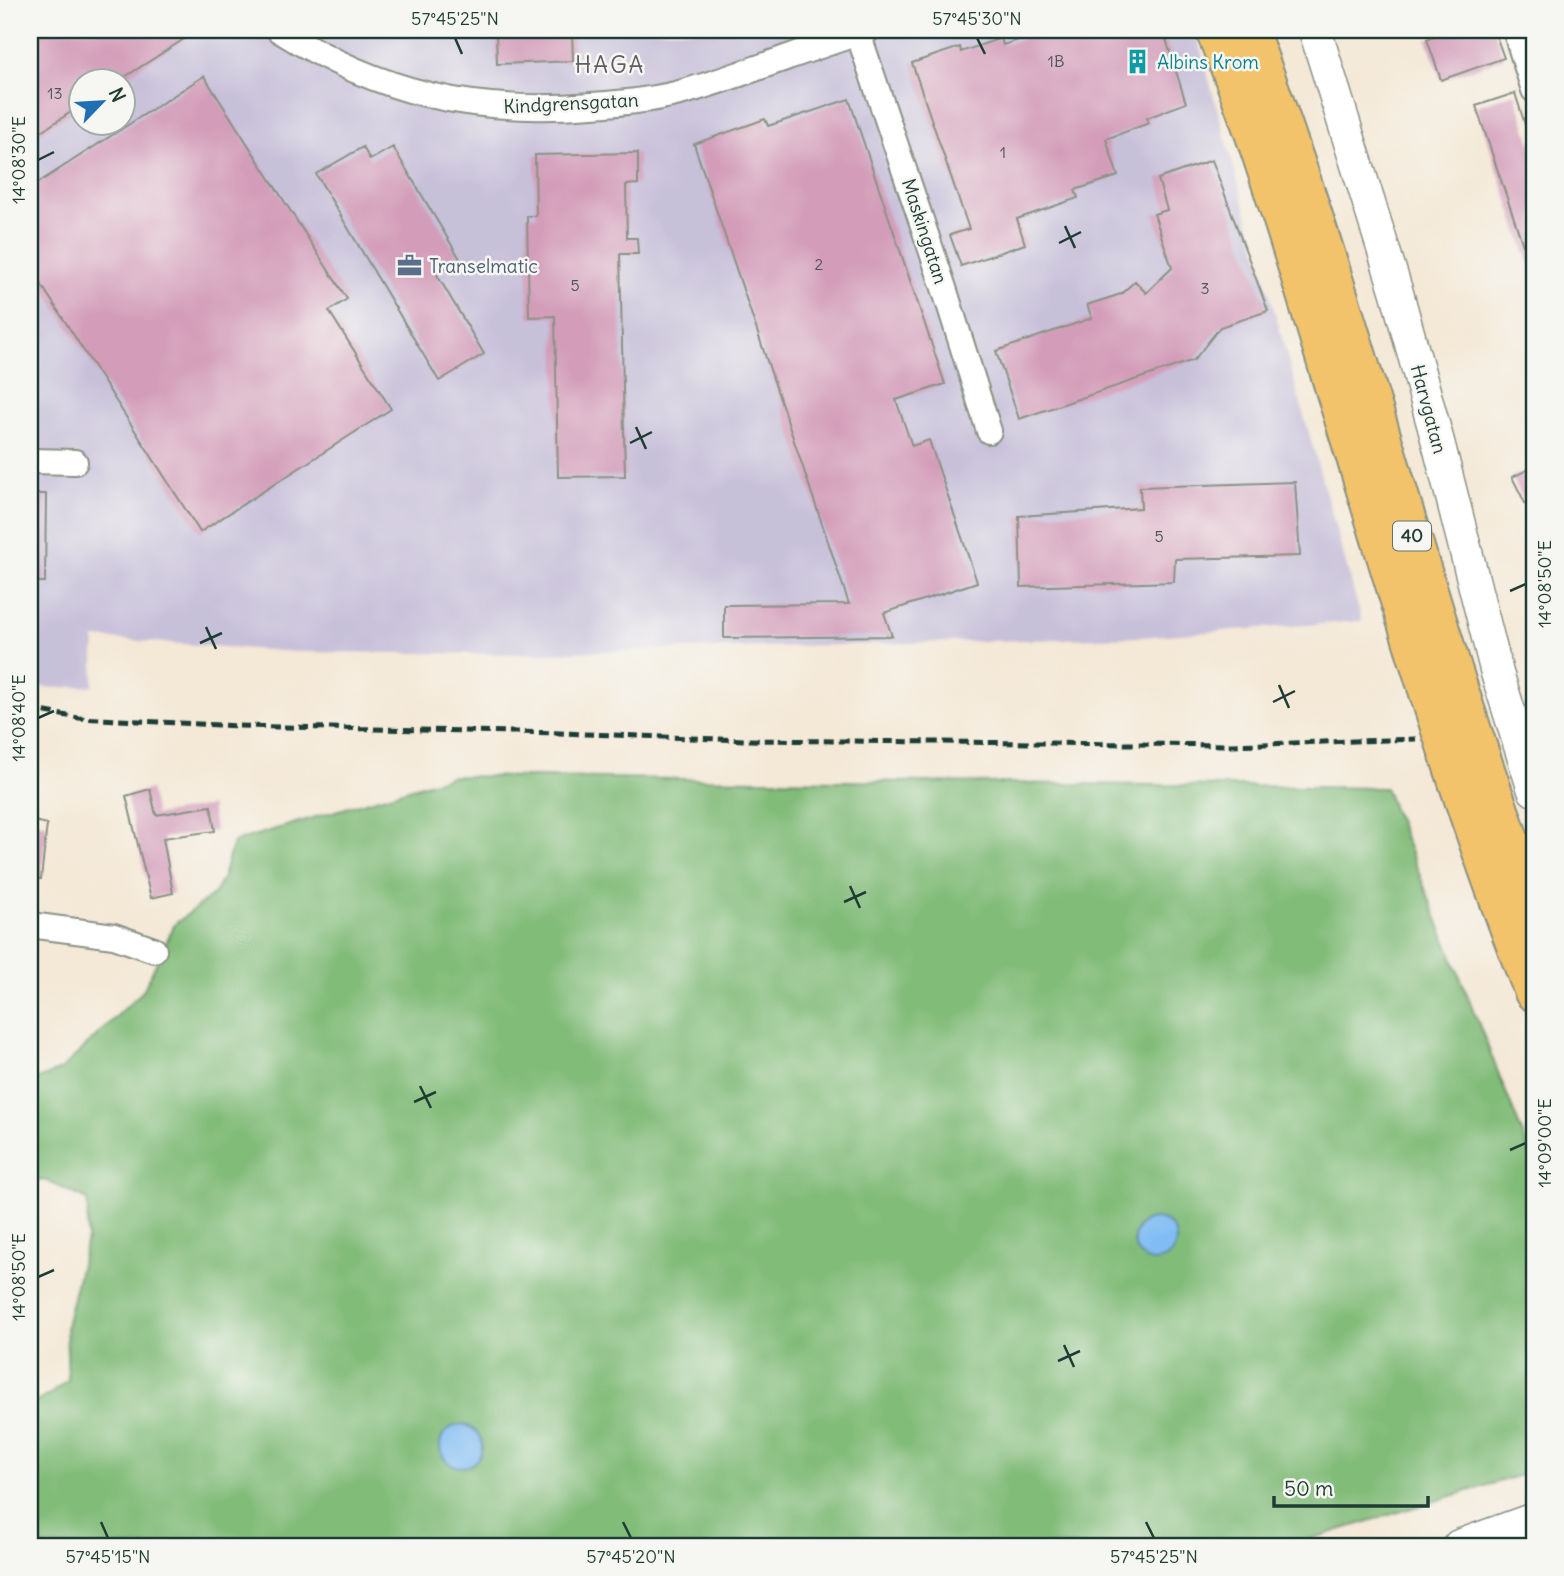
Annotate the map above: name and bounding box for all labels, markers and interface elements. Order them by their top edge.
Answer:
text: 57°45'25"N [411,7,499,30]
text: 57°45'30"N [932,7,1022,30]
building icon: Albins Krom [1123,48,1151,76]
district label: HAGA [575,50,645,79]
place label: Albins Krom [1157,50,1259,74]
house number: 1B [1048,51,1064,71]
north arrow [66,66,136,136]
house number: 13 [47,83,63,103]
text: N [104,84,131,106]
street label: Kindgrensgatan [503,87,639,119]
text: 14°08'30"E [7,116,30,204]
house number: 1 [1000,142,1006,162]
street label: Maskingatan [897,175,953,287]
office icon: Transelmatic [395,252,423,280]
place label: Transelmatic [429,254,538,278]
house number: 2 [815,254,824,274]
house number: 5 [570,275,580,295]
house number: 3 [1200,278,1210,298]
street label: Harvgatan [1406,362,1452,456]
road number: 40 [1393,522,1431,550]
house number: 5 [1154,526,1164,546]
text: 14°08'50"E [1533,540,1556,628]
text: 14°08'40"E [7,674,30,762]
text: 14°09'00"E [1533,1098,1556,1188]
text: 14°08'50"E [7,1233,30,1321]
scale bar [1274,1464,1428,1508]
text: 50 m [1284,1475,1333,1502]
text: 57°45'15"N [65,1545,151,1568]
text: 57°45'20"N [586,1545,676,1568]
text: 57°45'25"N [1110,1545,1198,1568]

